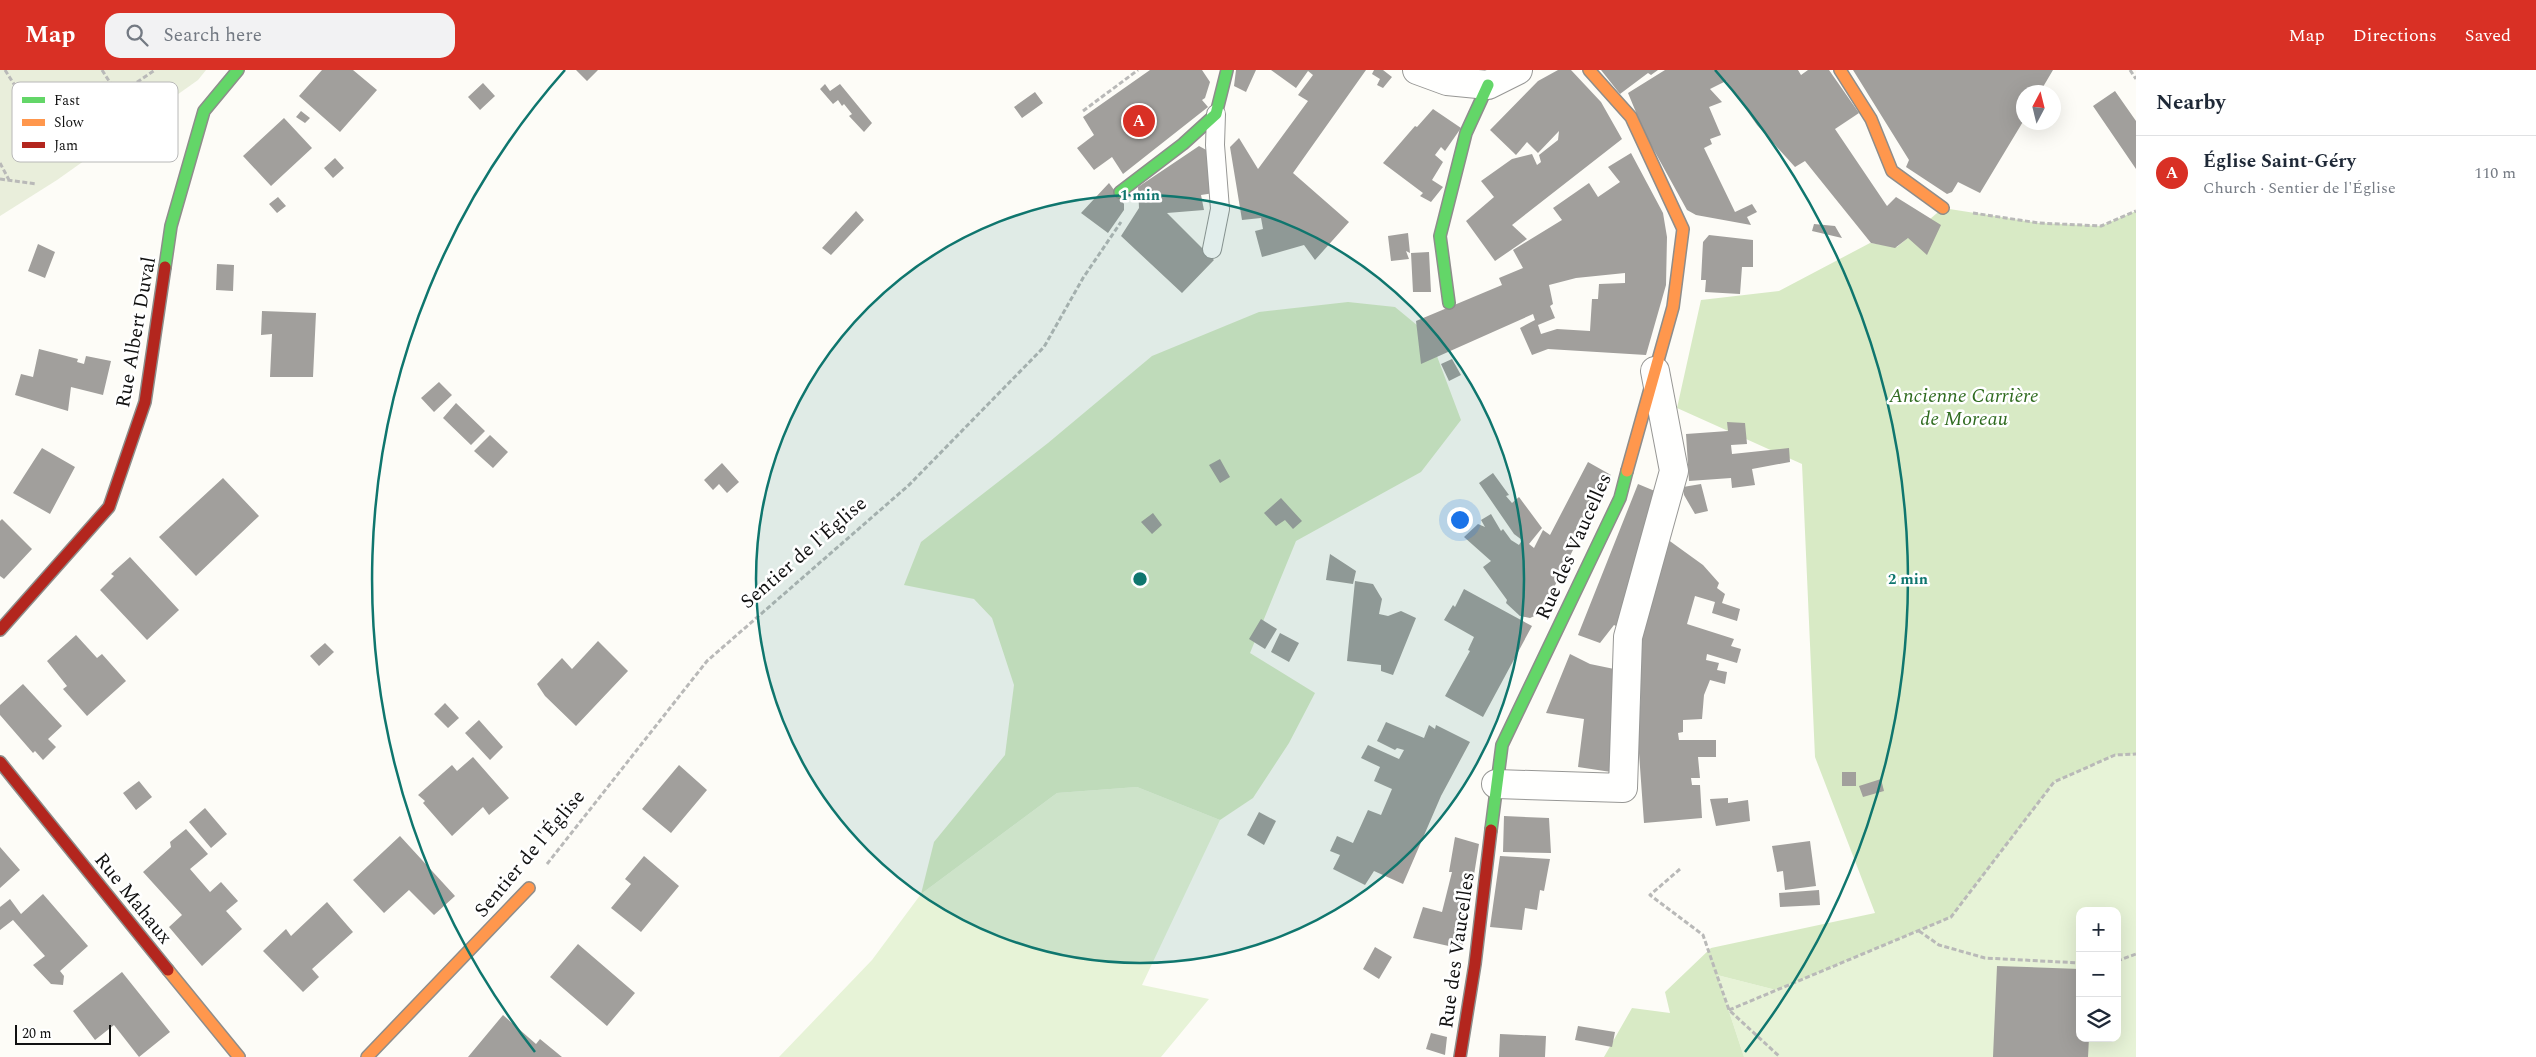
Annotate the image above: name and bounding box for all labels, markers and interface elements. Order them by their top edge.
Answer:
search box [105,13,455,58]
text: Map [25,17,75,53]
icon: search [123,21,151,49]
text: Search here [163,21,262,50]
text: Map [2289,22,2325,49]
text: Directions [2353,22,2437,49]
text: Saved [2465,22,2511,49]
legend [12,82,178,162]
north arrow [2016,85,2061,130]
text: Nearby [2156,87,2226,119]
text: Fast [54,90,80,111]
pin: A [1123,102,1155,140]
text: Slow [54,112,84,133]
text: Jam [54,135,78,156]
text: Église Saint-Géry [2203,147,2356,176]
text: A [2166,161,2178,185]
text: 110 m [2474,161,2516,185]
text: Church · Sentier de l'Église [2203,176,2396,200]
text: 1 min [1120,184,1160,207]
street label: Rue Albert Duval [108,254,164,410]
park label: Ancienne Carrière de Moreau [1888,381,2039,434]
street label: Rue des Vaucelles [1528,468,1620,625]
street label: Sentier de l'Église [734,489,874,616]
your location [1447,507,1473,533]
text: 2 min [1888,568,1928,591]
centre of rings [1131,570,1149,588]
street label: Sentier de l'Église [467,783,592,924]
street label: Rue Mahaux [87,846,180,951]
street label: Rue des Vaucelles [1431,870,1483,1030]
map controls [2076,907,2121,1042]
button: + [2076,907,2121,952]
button: − [2076,952,2121,997]
button: layers [2076,997,2121,1042]
scale bar [15,1022,111,1045]
text: 20 m [22,1023,52,1044]

